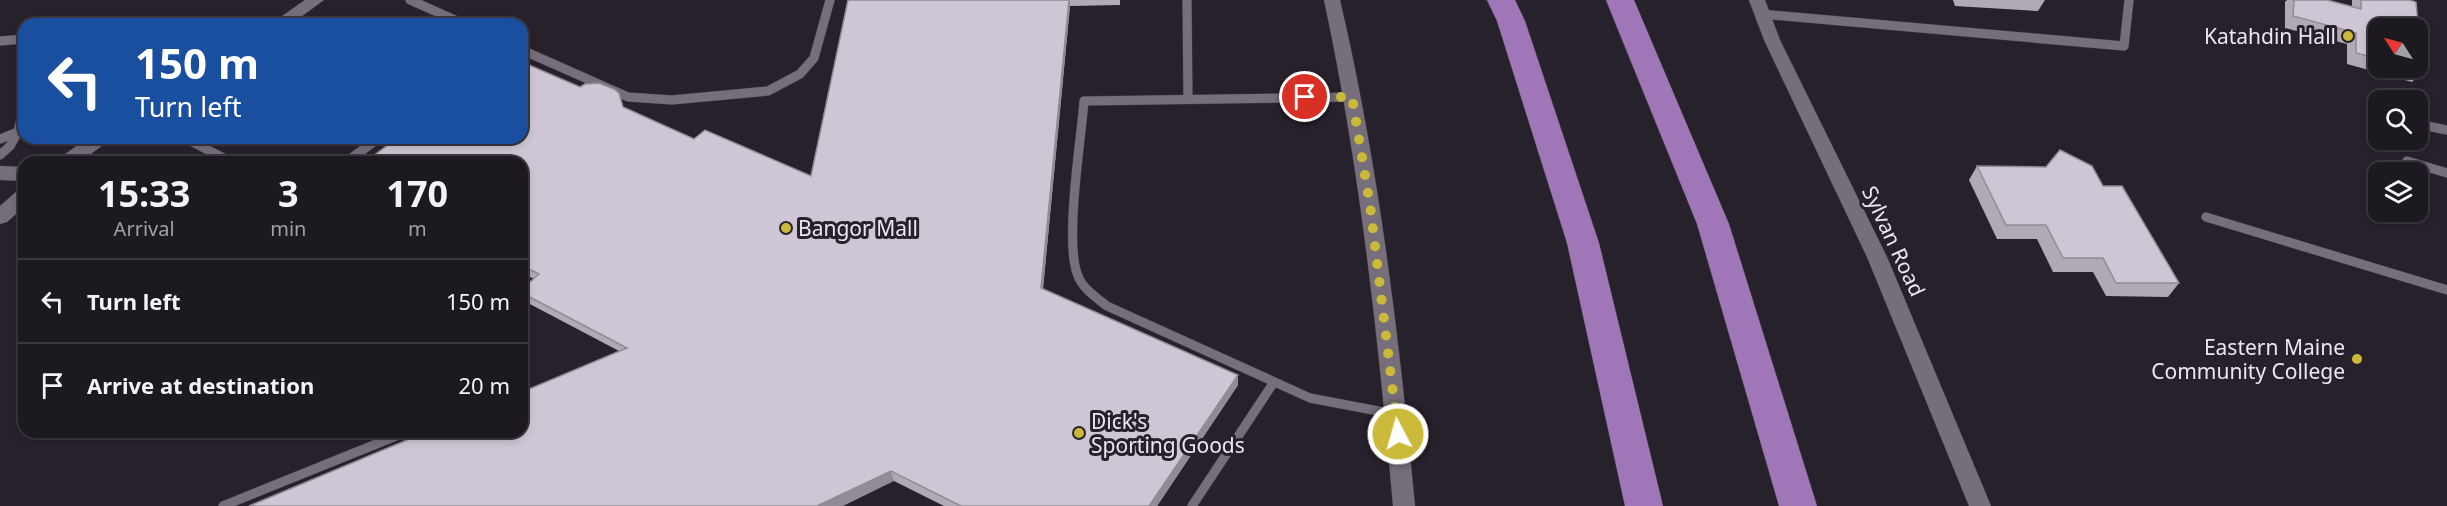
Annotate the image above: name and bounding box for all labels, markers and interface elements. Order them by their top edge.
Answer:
north arrow [2368,18,2428,78]
map controls [2368,18,2428,222]
place label: Katahdin Hall [2204,22,2336,50]
marker: Katahdin Hall [2341,29,2355,43]
text: 150 m [135,34,259,91]
icon: left [36,42,114,120]
pin [1279,71,1330,122]
icon: arrive [1288,80,1321,113]
text: Turn left [135,88,241,125]
button: search [2368,90,2428,150]
button: layers [2368,162,2428,222]
text: 15:33 [98,169,190,218]
text: 3 [278,169,299,218]
text: 170 [386,169,448,218]
street label: Sylvan Road [1856,181,1932,301]
place label: Bangor Mall [798,214,918,242]
text: Arrival [114,215,175,242]
text: min [270,215,306,242]
text: m [408,215,427,242]
marker: Bangor Mall [779,221,793,235]
icon: left [36,285,69,318]
text: Turn left [87,286,181,316]
text: 150 m [446,286,510,316]
place label: Eastern Maine Community College [2151,333,2345,385]
marker: Eastern Maine Community College [2350,352,2364,366]
icon: arrive [36,369,69,402]
text: Arrive at destination [87,370,314,400]
text: 20 m [459,370,510,400]
position arrow [1366,402,1430,466]
place label: Dick's Sporting Goods [1091,407,1245,459]
marker: Dick's Sporting Goods [1072,426,1086,440]

